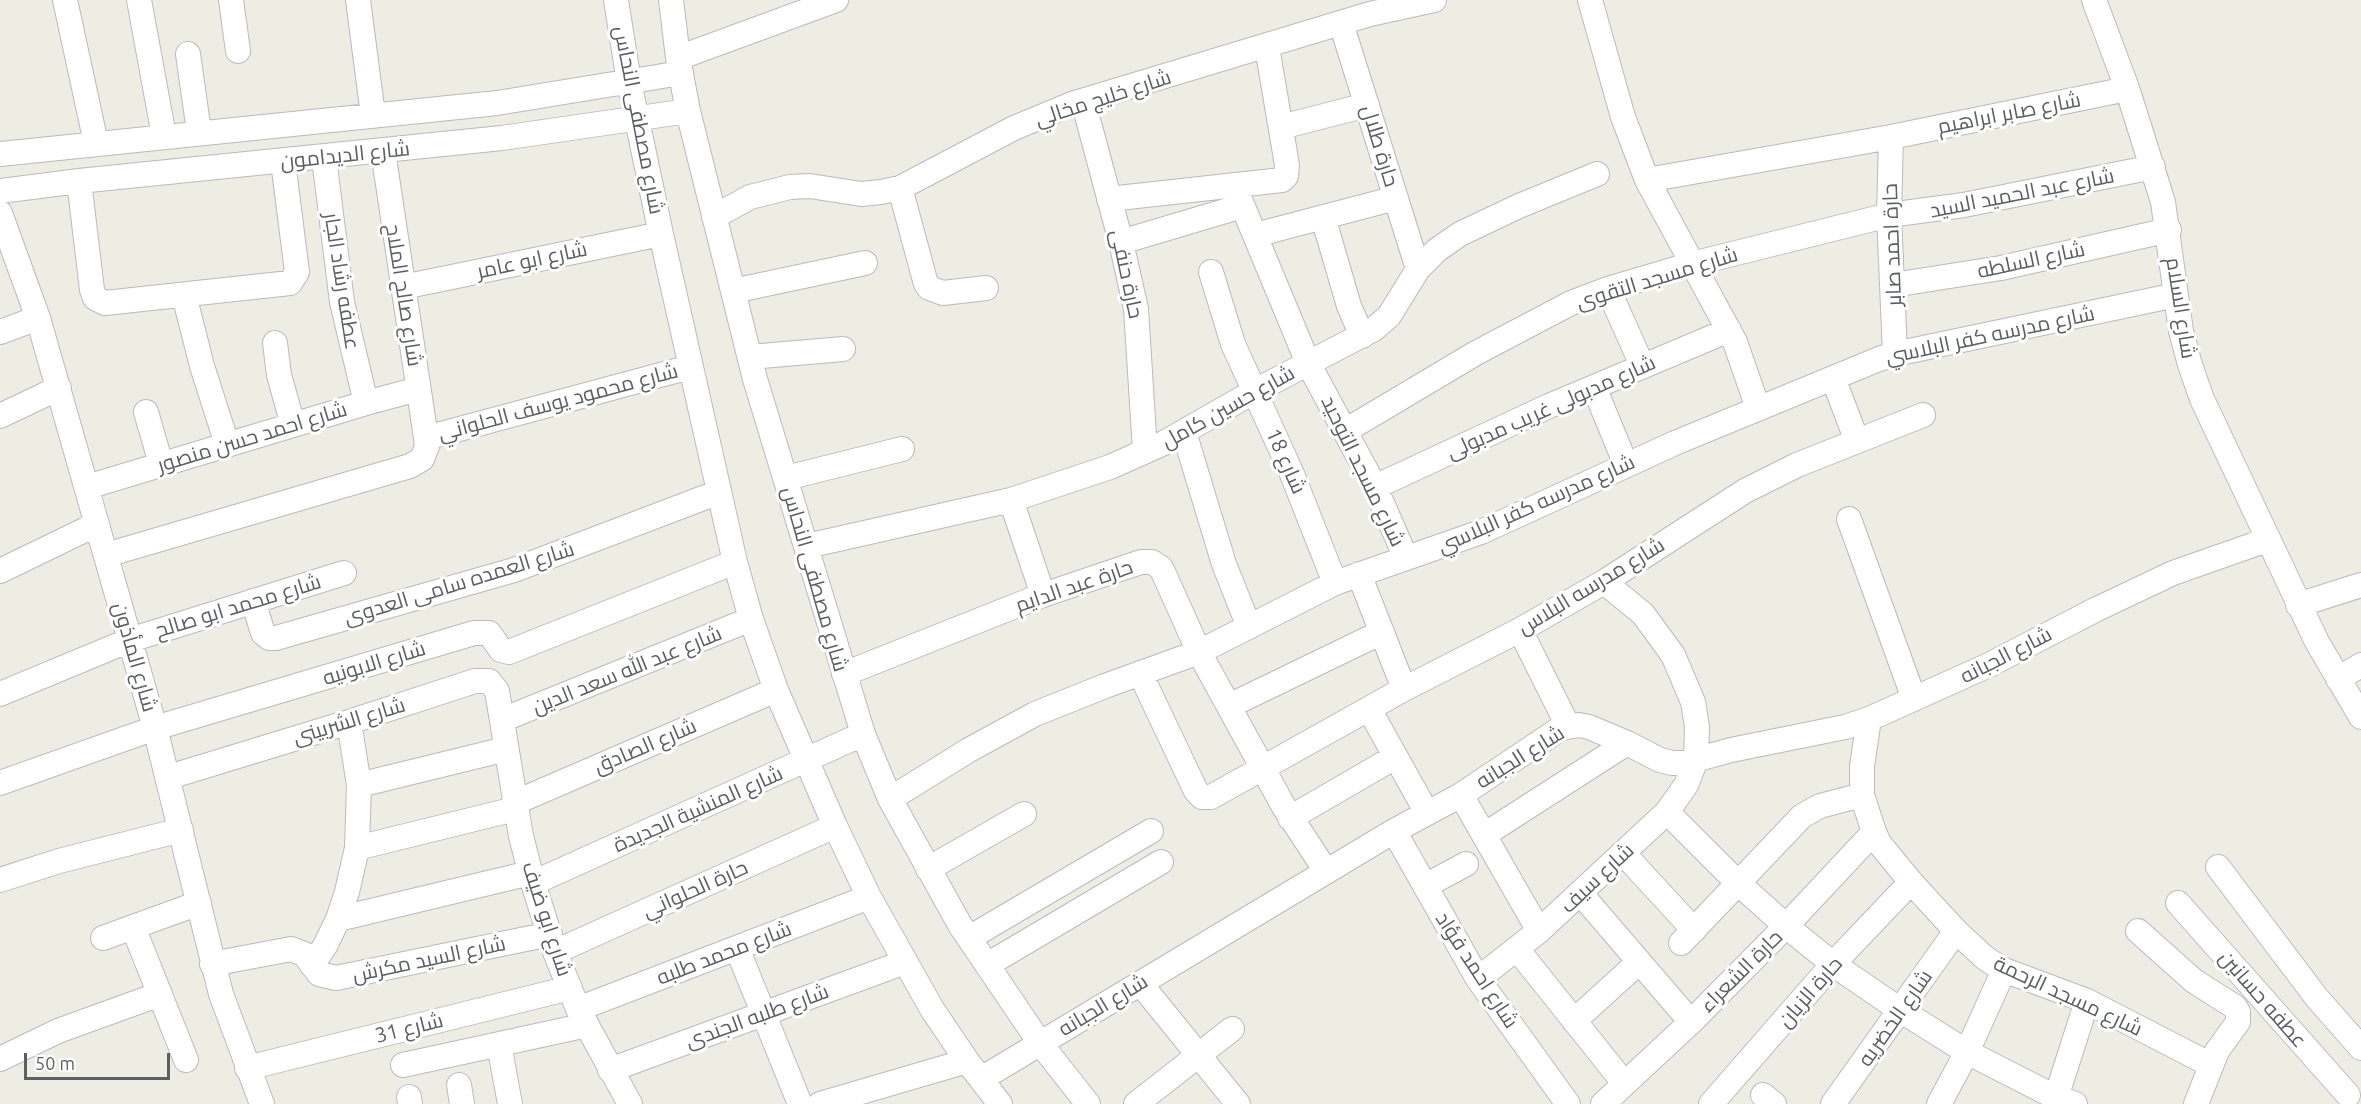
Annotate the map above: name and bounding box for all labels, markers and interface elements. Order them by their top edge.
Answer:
street label: شارع مصطفى النحاس [608,24,670,216]
street label: شارع خليج مخالي [1032,64,1174,132]
street label: شارع صابر ابراهيم [1935,87,2083,139]
street label: حارة طلال [1356,102,1404,190]
street label: شارع الديدامون [279,136,411,174]
street label: شارع عبد الحميد السيد [1928,163,2116,223]
street label: حارة احمد صابر [1877,183,1907,307]
street label: عطفه رشاد الجار [319,211,365,351]
street label: شارع صالح الملاح [380,222,428,368]
street label: حارة حنفى [1105,227,1149,321]
street label: شارع ابو عامر [475,236,589,284]
street label: شارع السلطه [1975,236,2087,284]
street label: شارع مسجد التقوى [1573,241,1741,315]
street label: شارع السلام [2161,256,2201,360]
street label: شارع مدرسه كفر البلاسي [1883,301,2097,369]
street label: شارع مدبولى غريب مدبولى [1443,350,1659,464]
street label: شارع محمود يوسف الحلواني [435,358,681,446]
street label: شارع حسين كامل [1157,360,1299,454]
street label: شارع مسجد التوحيد [1316,392,1410,550]
street label: شارع احمد حسن منصور [154,396,350,478]
street label: شارع 18 [1260,424,1312,498]
street label: شارع مدرسه كفر البلاسي [1433,449,1639,559]
street label: شارع مصطفى النحاس [777,484,853,674]
street label: شارع مدرسه البلاس [1513,532,1669,640]
street label: شارع العمده سامى العدوى [341,536,577,630]
street label: حارة عبد الدايم [1012,554,1136,618]
street label: شارع محمد ابو صالح [152,569,324,643]
street label: شارع المأذون [107,599,163,715]
street label: شارع عبد الله سعد الدين [528,620,726,720]
street label: شارع الجبانه [1956,621,2056,689]
street label: شارع الابونيه [319,635,429,691]
street label: شارع الشربينى [290,692,408,750]
street label: شارع الصادق [590,713,700,779]
street label: شارع الجبانه [1471,720,1569,794]
street label: شارع المنشية الجديدة [609,760,787,858]
street label: شارع سيف [1555,838,1639,918]
street label: حارة الحلواني [638,855,752,923]
street label: شارع ابو ضيف [517,858,577,980]
street label: شارع احمد فؤاد [1430,907,1524,1033]
street label: شارع محمد طلبه [653,916,795,990]
street label: حارة الشعراء [1694,924,1788,1018]
street label: شارع السيد مكرش [350,930,508,988]
street label: عطفه حسانين [2214,945,2312,1053]
street label: شارع مسجد الرحمة [1990,950,2146,1042]
street label: حارة الزيان [1772,951,1848,1033]
street label: شارع الخضريه [1852,965,1938,1071]
street label: شارع الجبانه [1054,969,1152,1041]
street label: شارع طلبه الجندى [682,978,832,1054]
street label: شارع 31 [372,1007,446,1049]
scale bar [27,1041,172,1079]
text: 50 m [35,1053,75,1073]

